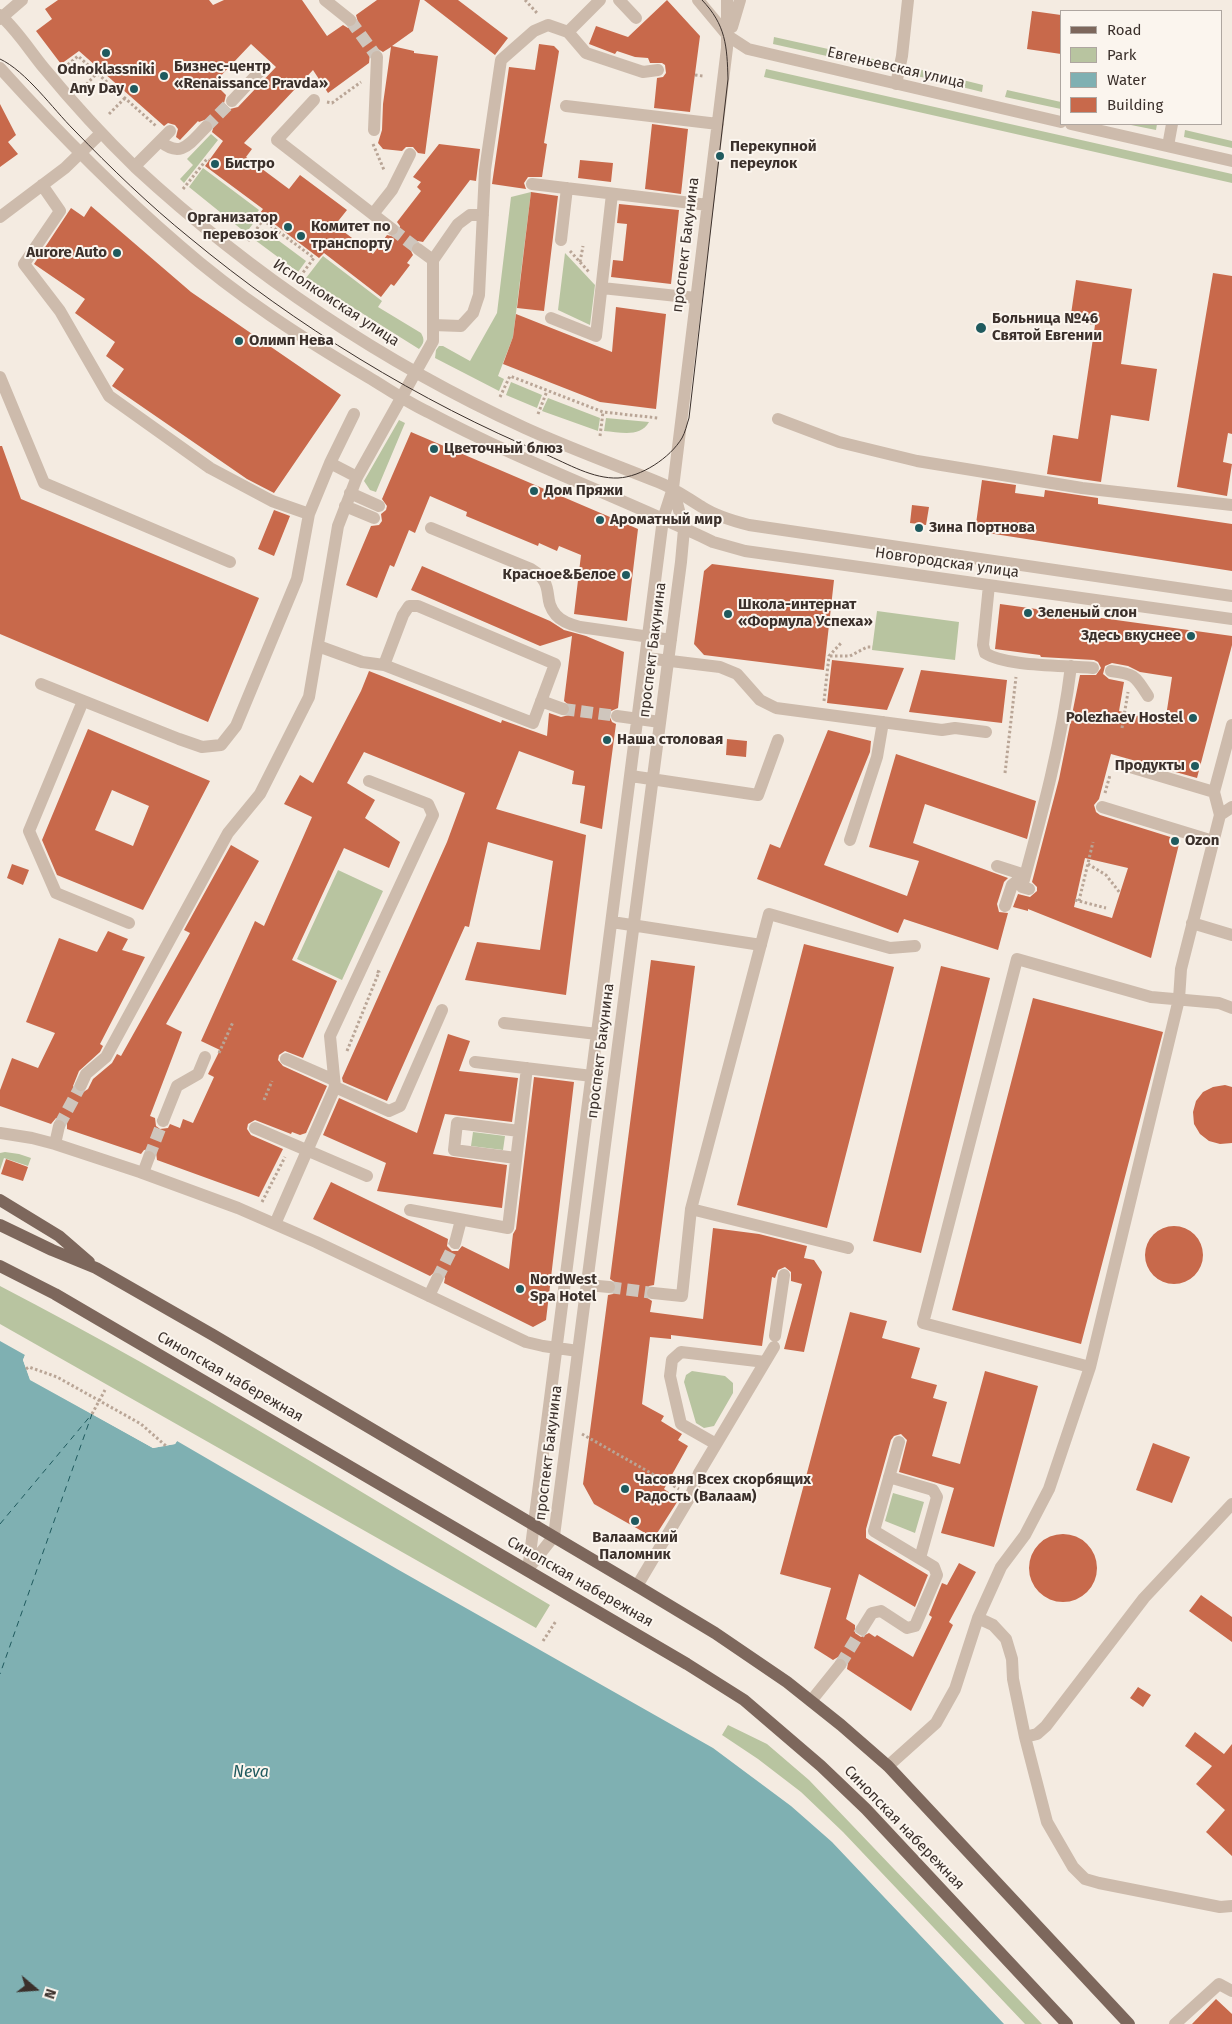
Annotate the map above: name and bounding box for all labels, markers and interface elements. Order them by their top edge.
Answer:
legend [1060,10,1222,125]
text: Road [1107,21,1142,39]
street label: Евгеньевская улица [825,43,967,93]
text: Park [1107,46,1137,64]
marker: Odnoklassniki [100,47,112,59]
place label: Бизнес-центр «Renaissance Pravda» [174,58,328,93]
place label: Odnoklassniki [57,61,155,79]
marker: Бизнес-центр «Renaissance Pravda» [158,70,170,82]
text: Water [1107,71,1146,89]
place label: Any Day [70,80,124,98]
marker: Any Day [128,83,140,95]
text: Building [1107,96,1163,114]
place label: Перекупной переулок [730,138,817,173]
marker: Перекупной переулок [714,150,726,162]
place label: Бистро [225,155,275,173]
marker: Бистро [209,158,221,170]
street label: проспект Бакунина [669,176,703,314]
place label: Организатор перевозок [187,209,278,244]
place label: Комитет по транспорту [311,218,392,253]
marker: Организатор перевозок [282,221,294,233]
marker: Комитет по транспорту [295,230,307,242]
place label: Aurore Auto [26,244,107,262]
marker: Aurore Auto [111,247,123,259]
street label: Исполкомская улица [269,255,403,351]
place label: Больница №46 Святой Евгении [992,310,1102,345]
marker: Больница №46 Святой Евгении [974,321,988,335]
place label: Олимп Нева [249,332,334,350]
marker: Олимп Нева [233,335,245,347]
place label: Цветочный блюз [444,440,563,458]
marker: Цветочный блюз [428,443,440,455]
place label: Дом Пряжи [544,482,623,500]
marker: Дом Пряжи [528,485,540,497]
place label: Ароматный мир [610,511,722,529]
marker: Ароматный мир [594,514,606,526]
place label: Зина Портнова [929,519,1035,537]
marker: Зина Портнова [913,522,925,534]
street label: Новгородская улица [874,544,1020,582]
place label: Красное&Белое [503,566,616,584]
marker: Красное&Белое [620,569,632,581]
street label: проспект Бакунина [636,581,670,719]
place label: Школа-интернат «Формула Успеха» [738,596,873,631]
place label: Зеленый слон [1038,604,1137,622]
marker: Зеленый слон [1022,607,1034,619]
marker: Школа-интернат «Формула Успеха» [722,608,734,620]
place label: Здесь вкуснее [1081,627,1181,645]
marker: Здесь вкуснее [1185,630,1197,642]
place label: Polezhaev Hostel [1066,709,1183,727]
marker: Polezhaev Hostel [1187,712,1199,724]
place label: Наша столовая [617,731,723,749]
marker: Наша столовая [601,734,613,746]
place label: Продукты [1115,757,1185,775]
marker: Продукты [1189,760,1201,772]
place label: Ozon [1185,832,1219,850]
marker: Ozon [1169,835,1181,847]
street label: проспект Бакунина [584,982,618,1120]
place label: NordWest Spa Hotel [530,1271,597,1306]
marker: NordWest Spa Hotel [514,1283,526,1295]
street label: Синопская набережная [154,1328,306,1426]
street label: проспект Бакунина [532,1384,566,1522]
place label: Часовня Всех скорбящих Радость (Валаам) [635,1471,811,1506]
marker: Часовня Всех скорбящих Радость (Валаам) [619,1483,631,1495]
marker: Валаамский Паломник [629,1515,641,1527]
place label: Валаамский Паломник [592,1529,678,1564]
street label: Синопская набережная [504,1533,656,1631]
street label: Синопская набережная [840,1762,968,1894]
water label: Neva [233,1763,269,1783]
north arrow [10,1964,60,2014]
text: N [40,1987,59,2001]

